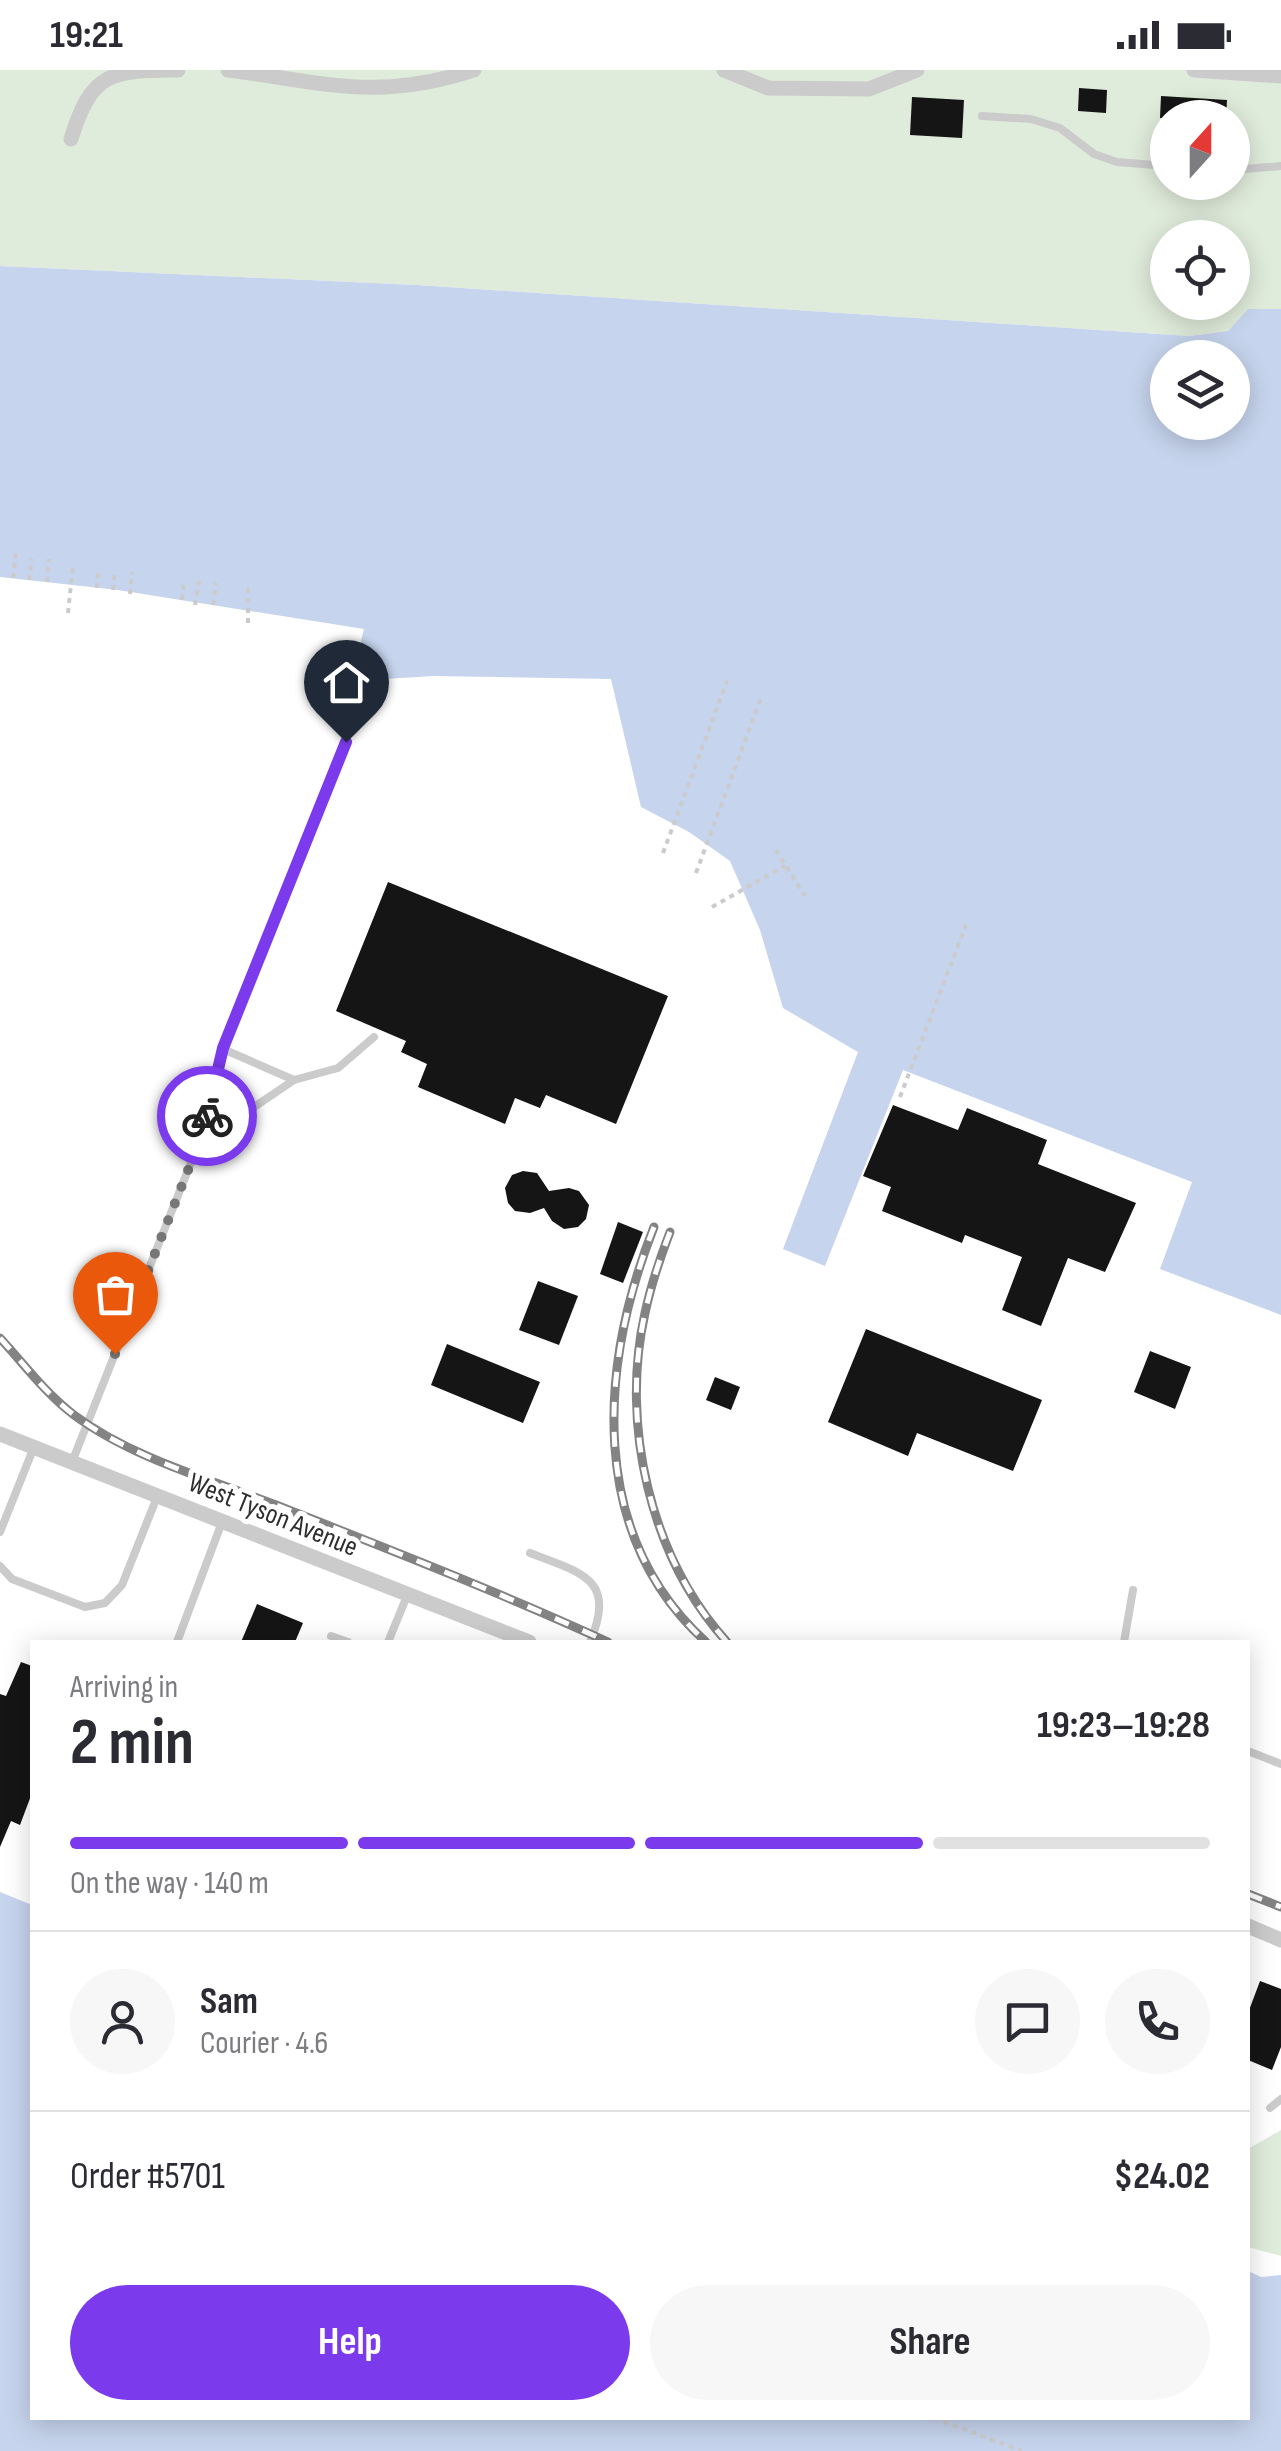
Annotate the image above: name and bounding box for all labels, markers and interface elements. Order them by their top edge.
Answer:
text: 19:21 [50,13,123,58]
north arrow [1150,100,1250,200]
map controls [1150,100,1250,440]
button: locate [1150,220,1250,320]
button: layers [1150,340,1250,440]
pin [304,640,389,743]
icon: home [319,655,374,710]
courier [157,1066,257,1166]
icon: bike [180,1089,235,1144]
pin [73,1252,158,1355]
icon: bag [88,1267,143,1322]
street label: West Tyson Avenue [184,1466,362,1564]
text: Arriving in [70,1668,178,1707]
text: 19:23–19:28 [1037,1703,1210,1748]
text: 2 min [70,1705,194,1783]
text: On the way · 140 m [70,1864,269,1903]
button: person [70,1969,175,2074]
button: chat [975,1969,1080,2074]
button: phone [1105,1969,1210,2074]
text: Sam [200,1979,258,2024]
text: Courier · 4.6 [200,2024,328,2063]
text: Order #5701 [70,2154,225,2199]
text: $24.02 [1114,2154,1210,2199]
button: Help [70,2285,630,2400]
button: Share [650,2285,1210,2400]

